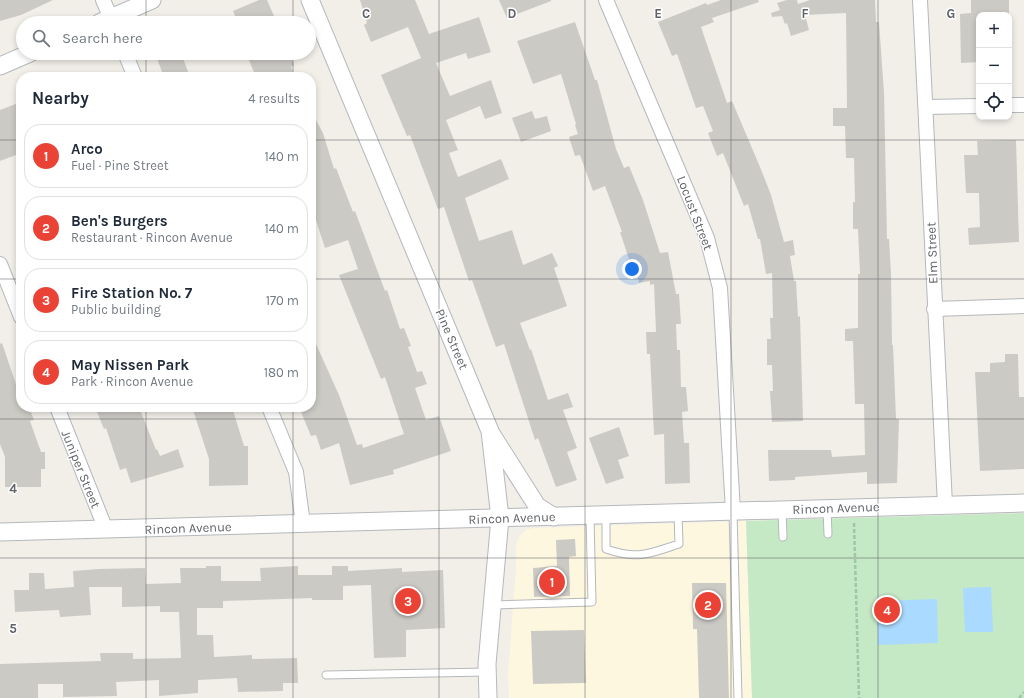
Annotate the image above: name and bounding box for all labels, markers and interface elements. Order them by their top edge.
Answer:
text: C [362,6,370,21]
text: D [508,6,517,21]
text: E [654,6,662,21]
text: F [801,6,809,21]
text: G [947,6,955,21]
map controls [976,12,1012,120]
button: + [976,12,1012,48]
search box [16,16,316,60]
icon: search [30,27,52,49]
text: Search here [62,29,143,47]
button: − [976,48,1012,84]
button: locate [976,84,1012,120]
text: Nearby [32,88,89,108]
text: 4 results [248,91,300,106]
text: Arco [71,140,103,158]
text: 1 [44,149,48,164]
text: 140 m [264,149,299,164]
text: Fuel · Pine Street [71,158,169,173]
street label: Locust Street [674,174,716,252]
text: Ben's Burgers [71,212,168,230]
text: 2 [42,221,50,236]
text: 140 m [264,221,299,236]
street label: Elm Street [923,222,941,284]
text: Restaurant · Rincon Avenue [71,230,233,245]
your location [622,259,642,279]
text: Fire Station No. 7 [71,284,192,302]
text: 3 [42,293,50,308]
text: 170 m [266,293,299,308]
text: Public building [71,302,161,317]
street label: Pine Street [433,306,472,372]
text: May Nissen Park [71,356,189,374]
text: 4 [42,365,50,380]
text: 180 m [264,365,299,380]
text: Park · Rincon Avenue [71,374,193,389]
street label: Juniper Street [59,428,103,510]
text: 4 [9,481,17,496]
street label: Rincon Avenue [792,499,880,517]
street label: Rincon Avenue [468,509,556,527]
street label: Rincon Avenue [144,519,232,537]
pin: 1 [539,567,565,597]
pin: 3 [395,586,421,616]
pin: 2 [695,590,721,620]
pin: 4 [874,595,900,625]
text: 5 [9,621,17,636]

